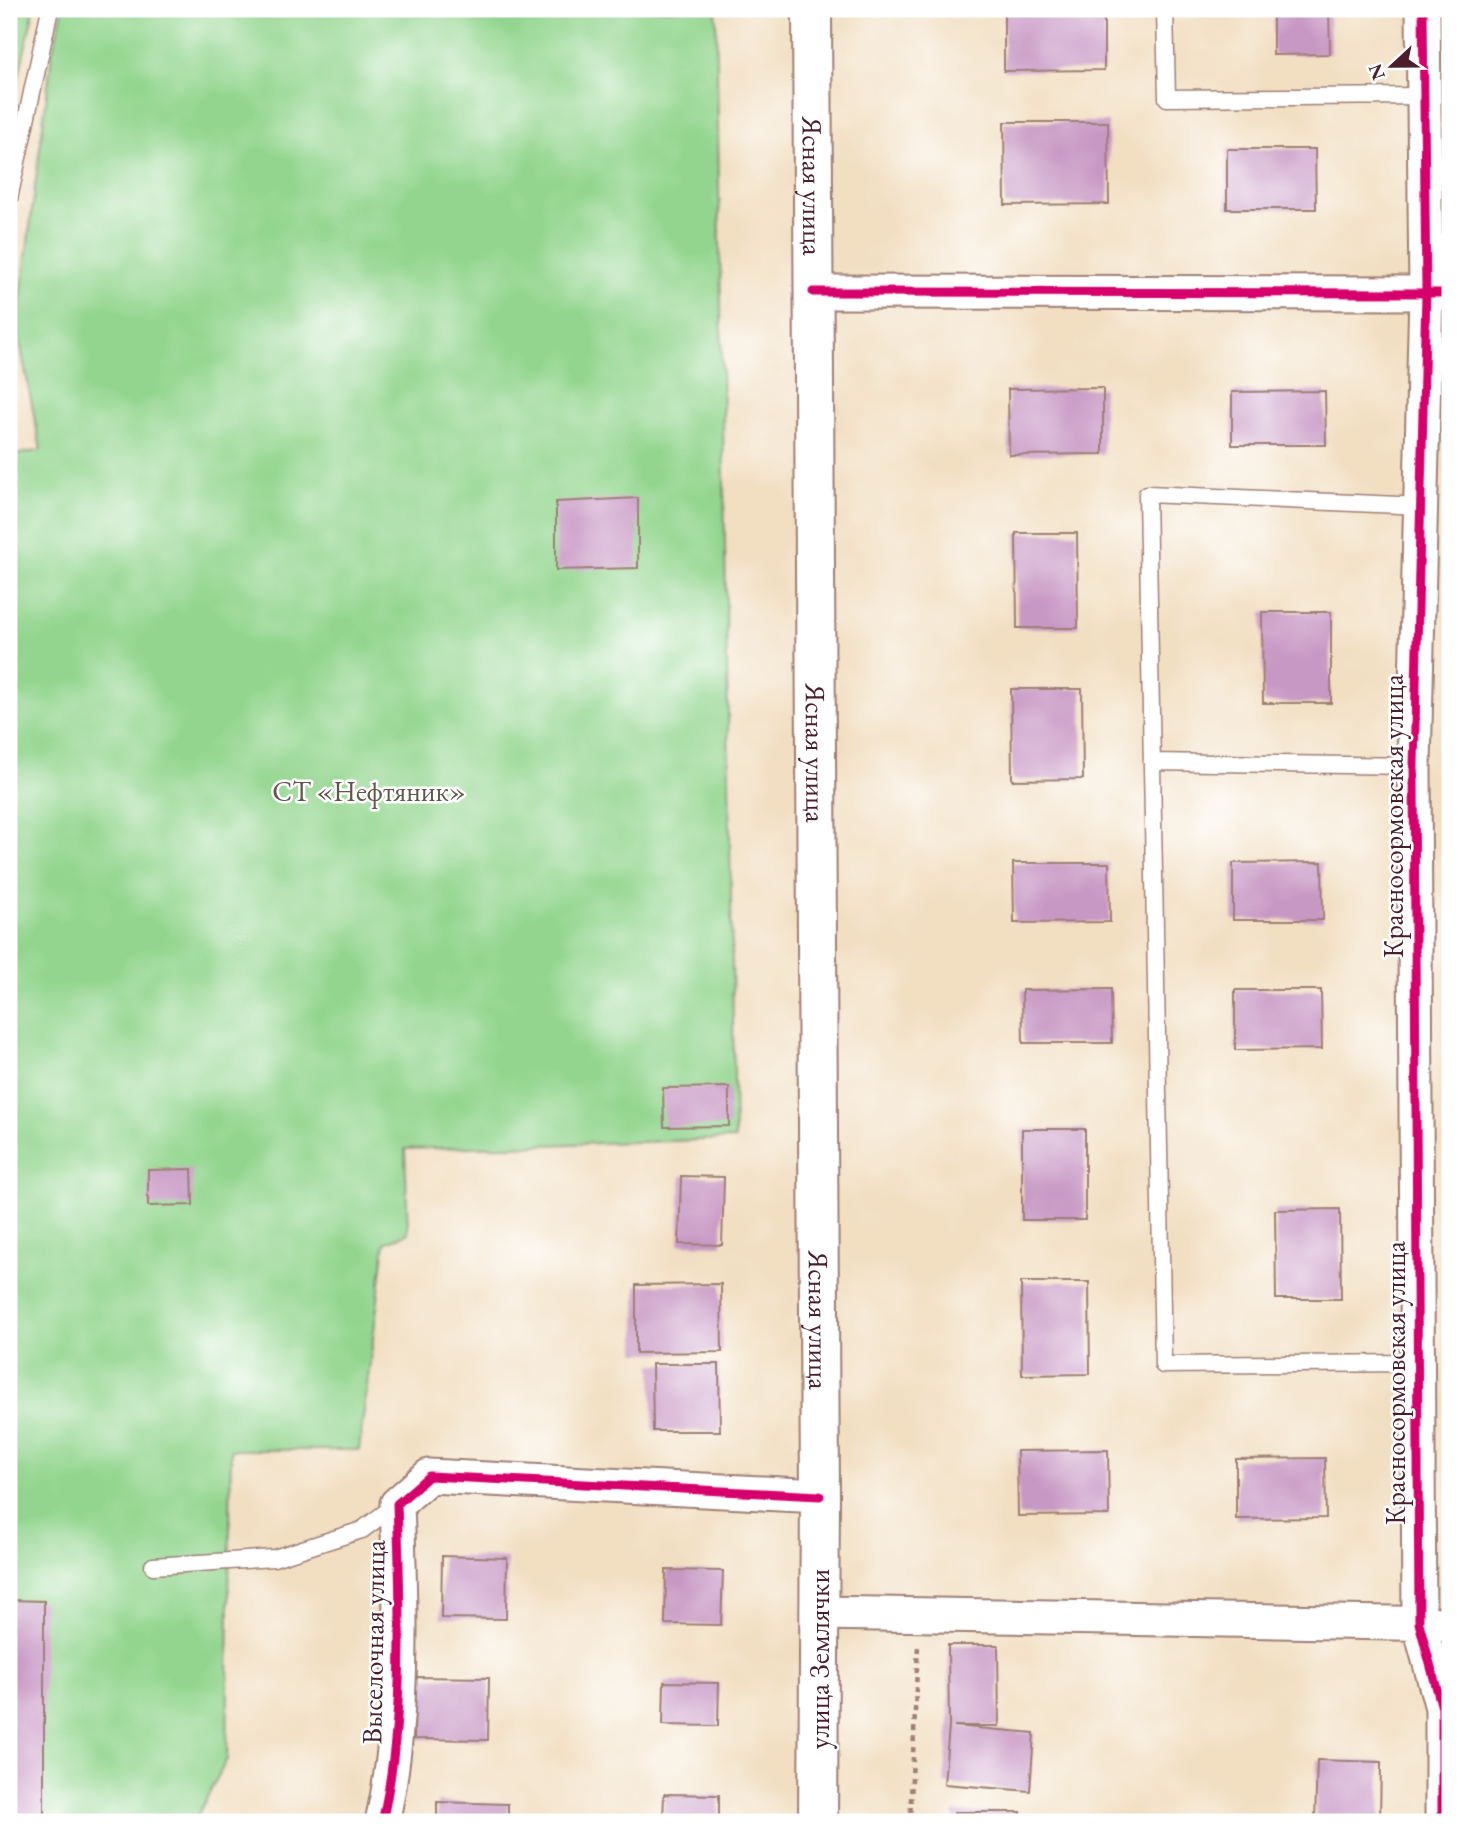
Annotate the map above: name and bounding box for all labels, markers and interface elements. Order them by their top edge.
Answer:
north arrow [1358,32,1428,102]
text: N [1362,60,1391,84]
street label: Ясная улица [795,115,831,256]
street label: Красносормовская улица [1375,673,1411,958]
street label: Ясная улица [798,682,834,823]
park label: СТ «Нефтяник» [272,773,466,809]
street label: Красносормовская улица [1377,1240,1413,1525]
street label: Ясная улица [801,1249,837,1390]
street label: Выселочная улица [353,1539,393,1745]
street label: улица Землячки [801,1569,837,1749]

